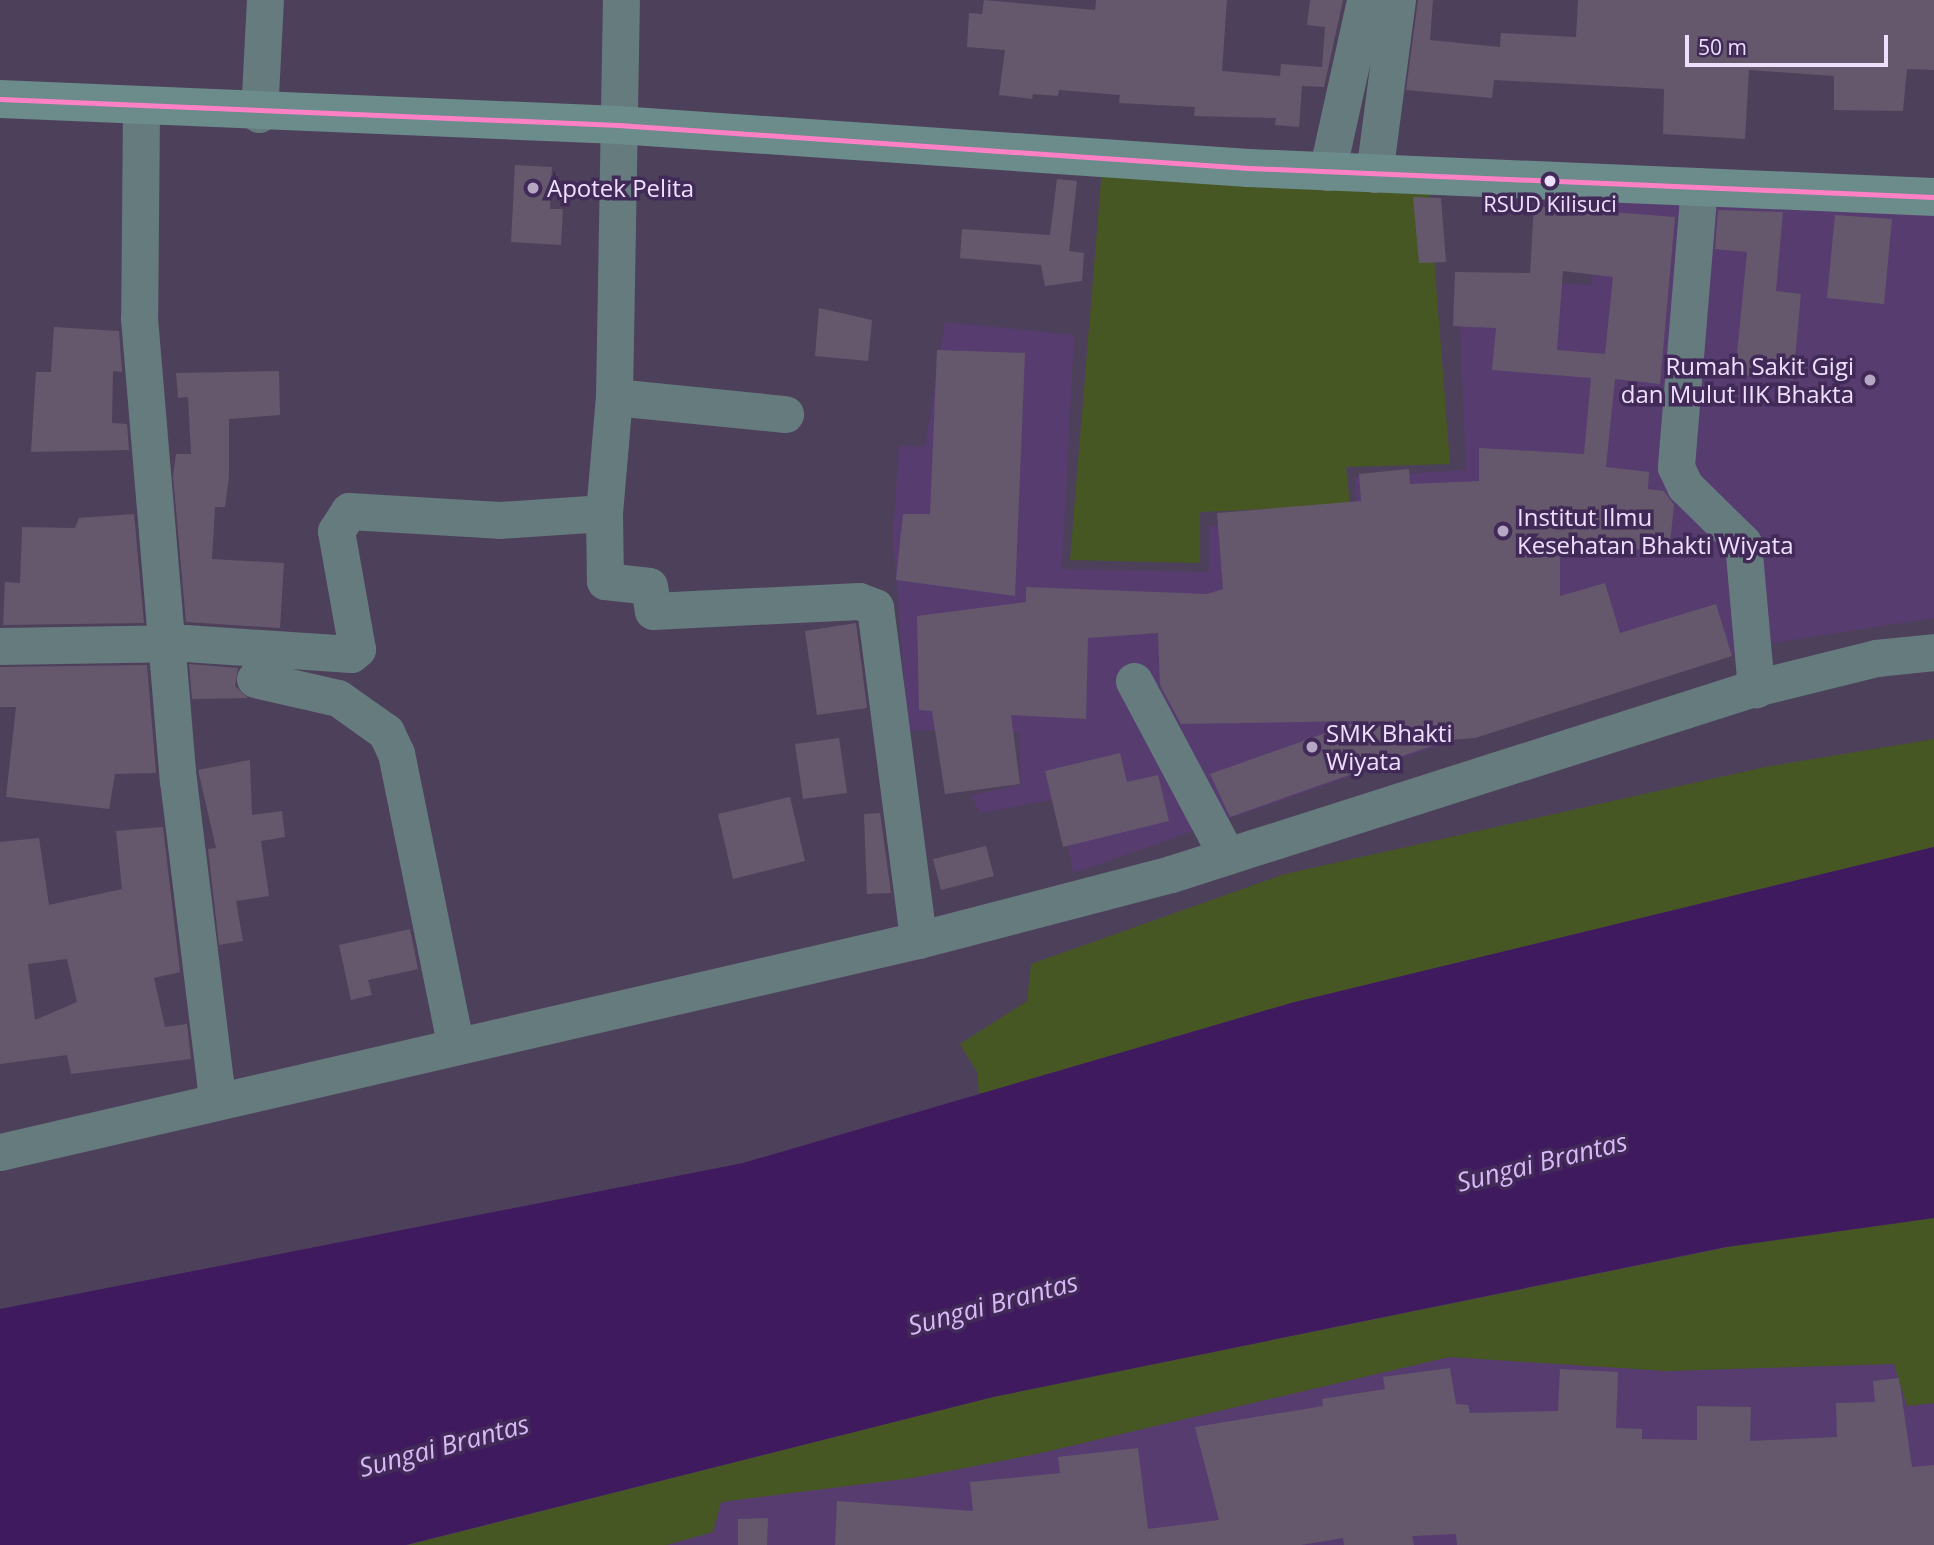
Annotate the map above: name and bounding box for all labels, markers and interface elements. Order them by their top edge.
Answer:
scale bar [1689,21,1892,65]
text: 50 m [1698,33,1747,61]
place label: Apotek Pelita [547,174,694,202]
marker: RSUD Kilisuci [1543,174,1557,188]
marker: Apotek Pelita [525,180,541,196]
place label: RSUD Kilisuci [1483,191,1617,217]
place label: Rumah Sakit Gigi dan Mulut IIK Bhakta [1621,352,1854,408]
marker: Rumah Sakit Gigi dan Mulut IIK Bhakta [1860,370,1880,390]
place label: Institut Ilmu Kesehatan Bhakti Wiyata [1517,503,1793,559]
marker: Institut Ilmu Kesehatan Bhakti Wiyata [1495,523,1511,539]
place label: SMK Bhakti Wiyata [1326,719,1452,775]
marker: SMK Bhakti Wiyata [1304,739,1320,755]
water label: Sungai Brantas [1454,1126,1630,1198]
water label: Sungai Brantas [905,1266,1081,1342]
water label: Sungai Brantas [356,1408,532,1484]

